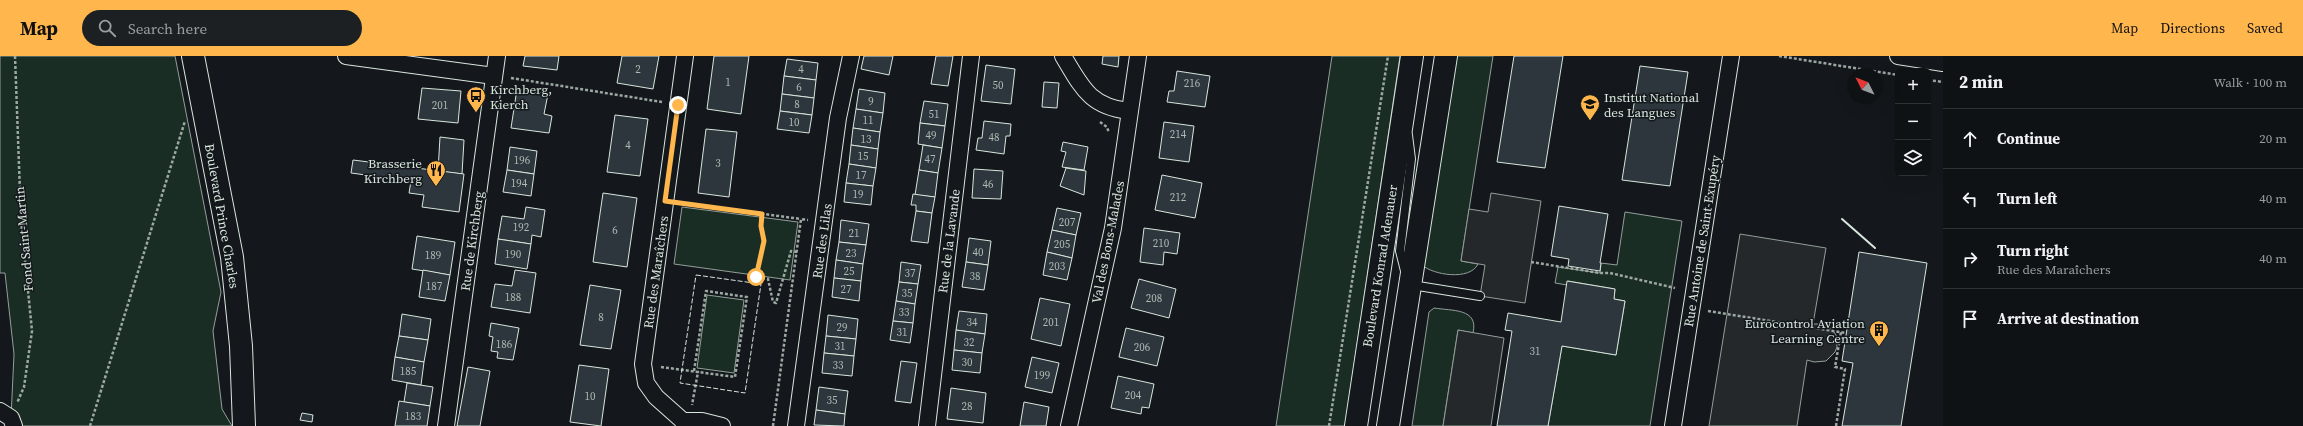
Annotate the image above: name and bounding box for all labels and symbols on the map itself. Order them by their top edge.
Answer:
house number: 2 [635,62,641,77]
house number: 4 [798,62,804,77]
north arrow [1847,68,1883,104]
house number: 1 [725,75,731,90]
house number: 216 [1184,76,1201,91]
house number: 50 [993,78,1004,93]
house number: 6 [796,80,802,95]
place label: Kirchberg, Kierch [490,81,552,113]
bus stop icon: Kirchberg, Kierch [465,85,487,113]
place label: Institut National des Langues [1604,89,1699,121]
school or university icon: Institut National des Langues [1579,93,1601,121]
house number: 9 [868,94,874,109]
route end [669,96,687,114]
house number: 8 [794,97,800,112]
house number: 201 [432,98,448,113]
house number: 51 [929,107,940,122]
house number: 11 [863,113,874,128]
house number: 10 [789,115,800,130]
house number: 214 [1170,127,1187,142]
house number: 49 [926,128,937,143]
house number: 48 [989,130,1000,145]
house number: 13 [861,132,872,147]
house number: 4 [625,138,631,153]
street label: Boulevard Prince Charles [201,142,243,290]
house number: 15 [858,149,869,164]
house number: 47 [925,152,936,167]
house number: 196 [514,153,531,168]
street label: Rue Antoine de Saint-Exupéry [1680,154,1724,328]
place label: Brasserie Kirchberg [364,155,422,187]
house number: 3 [715,156,721,171]
restaurant icon: Brasserie Kirchberg [425,159,447,187]
house number: 17 [856,168,867,183]
house number: 194 [511,176,528,191]
house number: 46 [983,177,994,192]
street label: Val des Bons-Malades [1088,179,1128,305]
street label: Boulevard Konrad Adenauer [1359,183,1401,348]
street label: Fond Saint-Martin [11,186,37,292]
house number: 19 [853,187,864,202]
street label: Rue de la Lavande [934,188,964,294]
street label: Rue de Kirchberg [457,190,487,292]
house number: 212 [1170,190,1187,205]
street label: Rue des Lilas [808,202,836,280]
street label: Rue des Maraîchers [640,214,672,329]
house number: 207 [1059,215,1076,230]
house number: 192 [513,220,530,235]
house number: 6 [612,223,618,238]
house number: 21 [849,226,860,241]
house number: 210 [1153,236,1170,251]
house number: 205 [1054,237,1071,252]
house number: 40 [973,245,984,260]
house number: 23 [846,246,857,261]
house number: 190 [505,247,522,262]
house number: 189 [425,248,441,263]
house number: 203 [1049,259,1066,274]
house number: 25 [844,264,855,279]
house number: 37 [905,266,916,281]
route start [747,268,765,286]
house number: 38 [970,269,981,284]
house number: 187 [426,279,443,294]
house number: 27 [841,282,852,297]
house number: 35 [902,286,913,301]
house number: 188 [505,290,521,305]
house number: 208 [1146,291,1162,306]
house number: 33 [899,305,910,320]
house number: 8 [598,310,604,325]
house number: 34 [967,315,978,330]
house number: 201 [1043,315,1059,330]
place label: Eurocontrol Aviation Learning Centre [1744,315,1865,347]
building icon: Eurocontrol Aviation Learning Centre [1868,319,1890,347]
house number: 29 [837,320,848,335]
house number: 31 [897,325,908,340]
house number: 32 [964,335,975,350]
house number: 186 [496,337,513,352]
house number: 31 [835,339,846,354]
house number: 206 [1134,340,1151,355]
house number: 31 [1530,344,1541,359]
house number: 30 [962,355,973,370]
house number: 33 [833,358,844,373]
house number: 185 [400,364,417,379]
house number: 199 [1034,368,1050,383]
house number: 204 [1125,388,1142,403]
house number: 10 [585,389,596,404]
house number: 35 [827,393,838,408]
house number: 28 [962,399,973,414]
house number: 183 [405,409,422,424]

